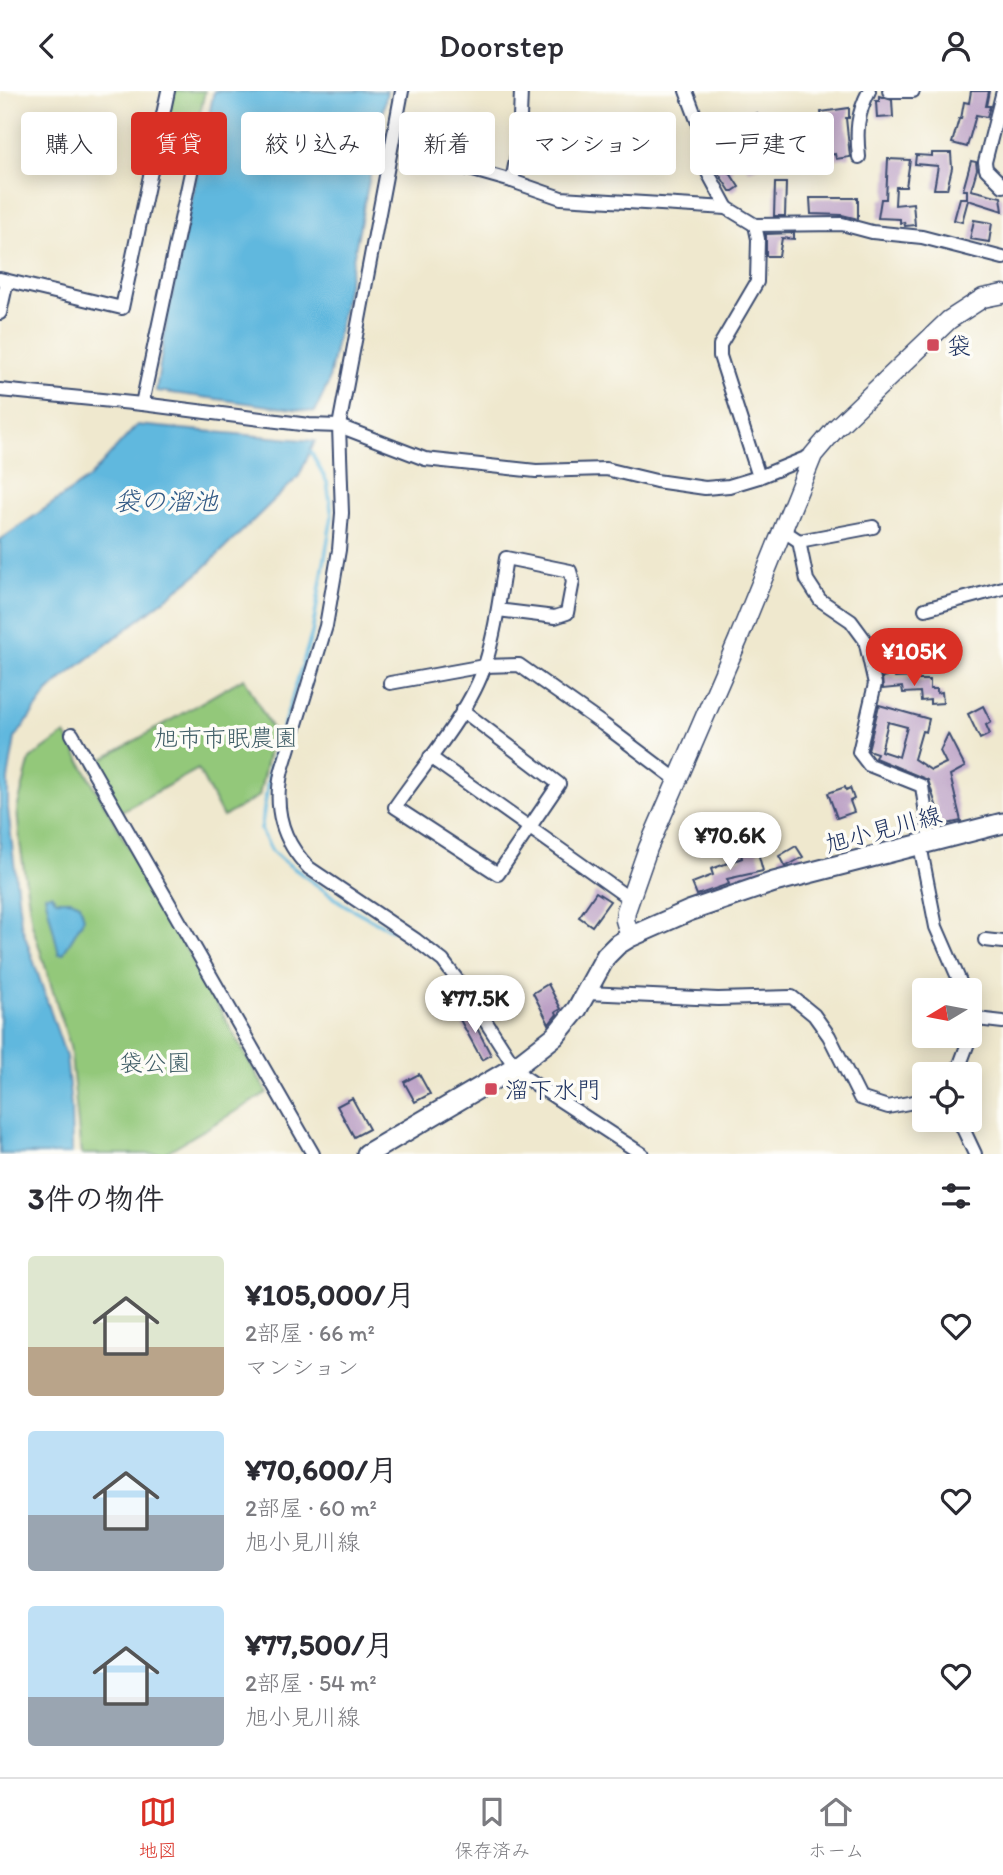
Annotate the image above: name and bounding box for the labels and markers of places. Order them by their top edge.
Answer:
place label: 袋 [947,331,971,360]
marker: 袋 [925,337,941,353]
pin: ¥105K [865,629,963,688]
pin: ¥70.6K [673,813,787,872]
pin: ¥77.5K [418,975,532,1035]
place label: 溜下水門 [505,1075,601,1104]
marker: 溜下水門 [483,1081,499,1097]

